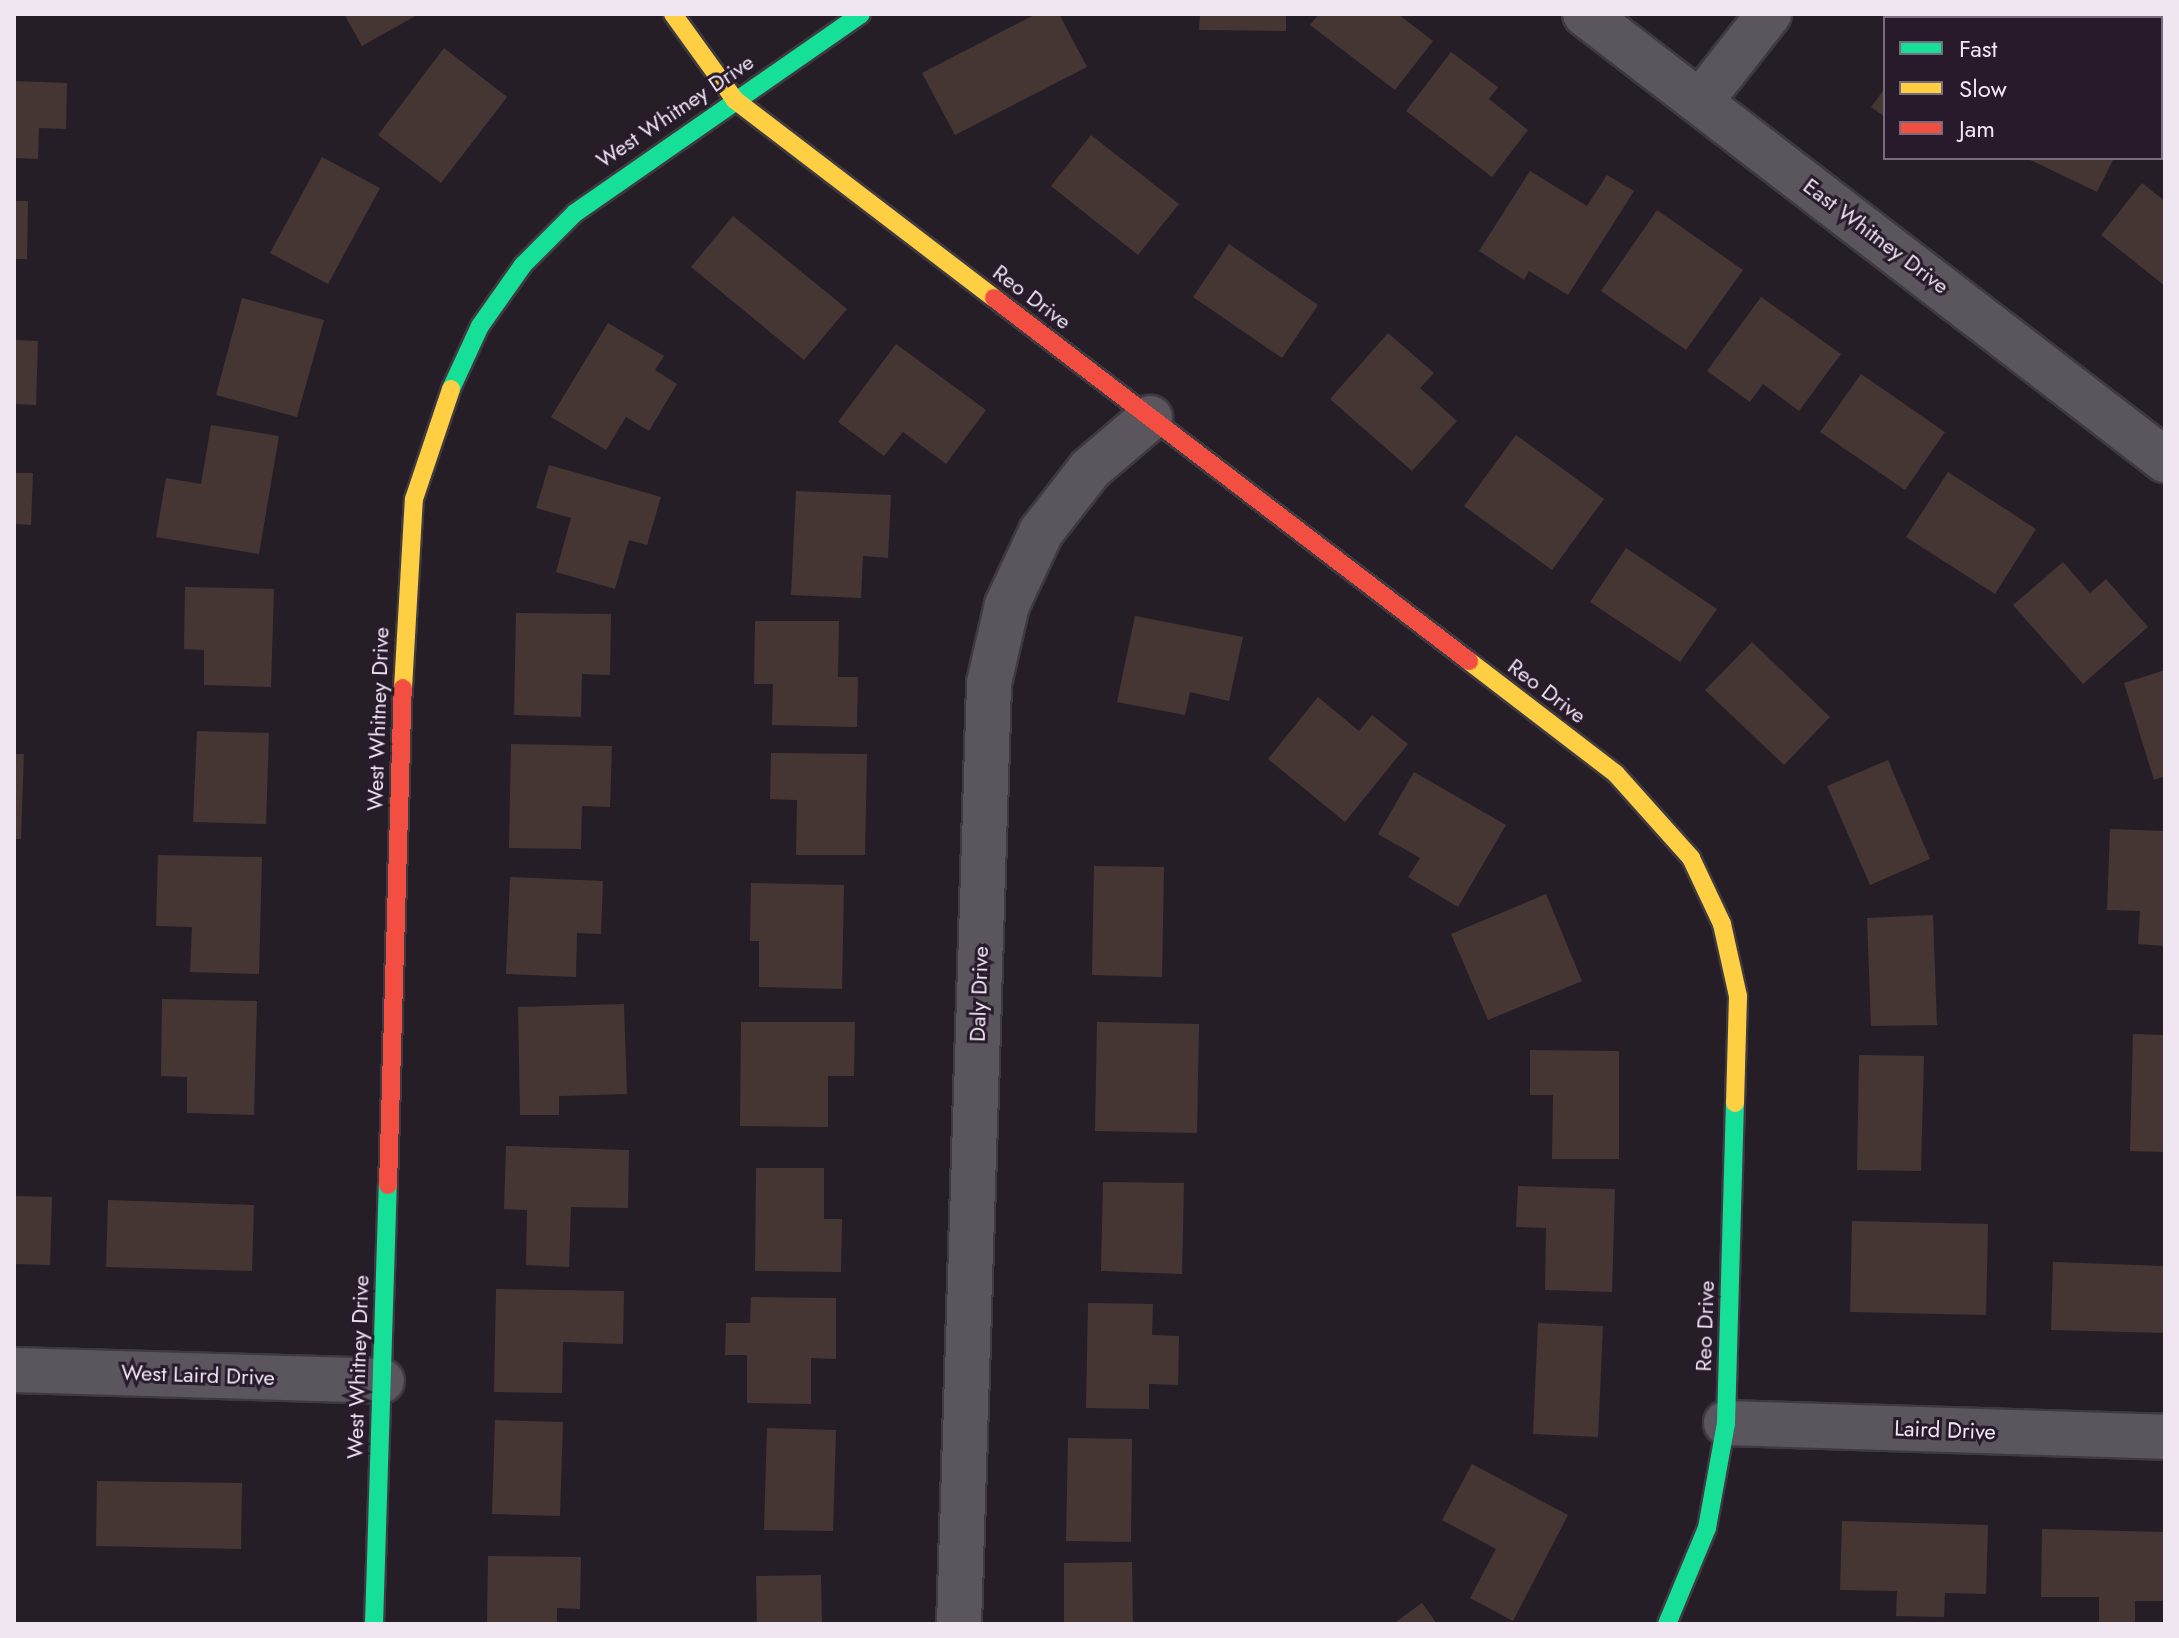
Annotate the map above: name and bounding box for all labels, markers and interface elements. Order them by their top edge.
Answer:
legend [1883,16,2163,160]
text: Fast [1959,31,1997,66]
street label: West Whitney Drive [591,49,759,173]
text: Slow [1959,71,2007,106]
text: Jam [1959,111,1995,146]
street label: East Whitney Drive [1798,173,1954,299]
street label: Reo Drive [988,259,1076,335]
street label: West Whitney Drive [362,627,394,811]
street label: Reo Drive [1503,653,1591,729]
street label: Daly Drive [964,946,994,1042]
street label: West Whitney Drive [342,1275,374,1459]
street label: Reo Drive [1690,1280,1720,1372]
street label: West Laird Drive [121,1359,275,1391]
street label: Laird Drive [1894,1415,1996,1445]

